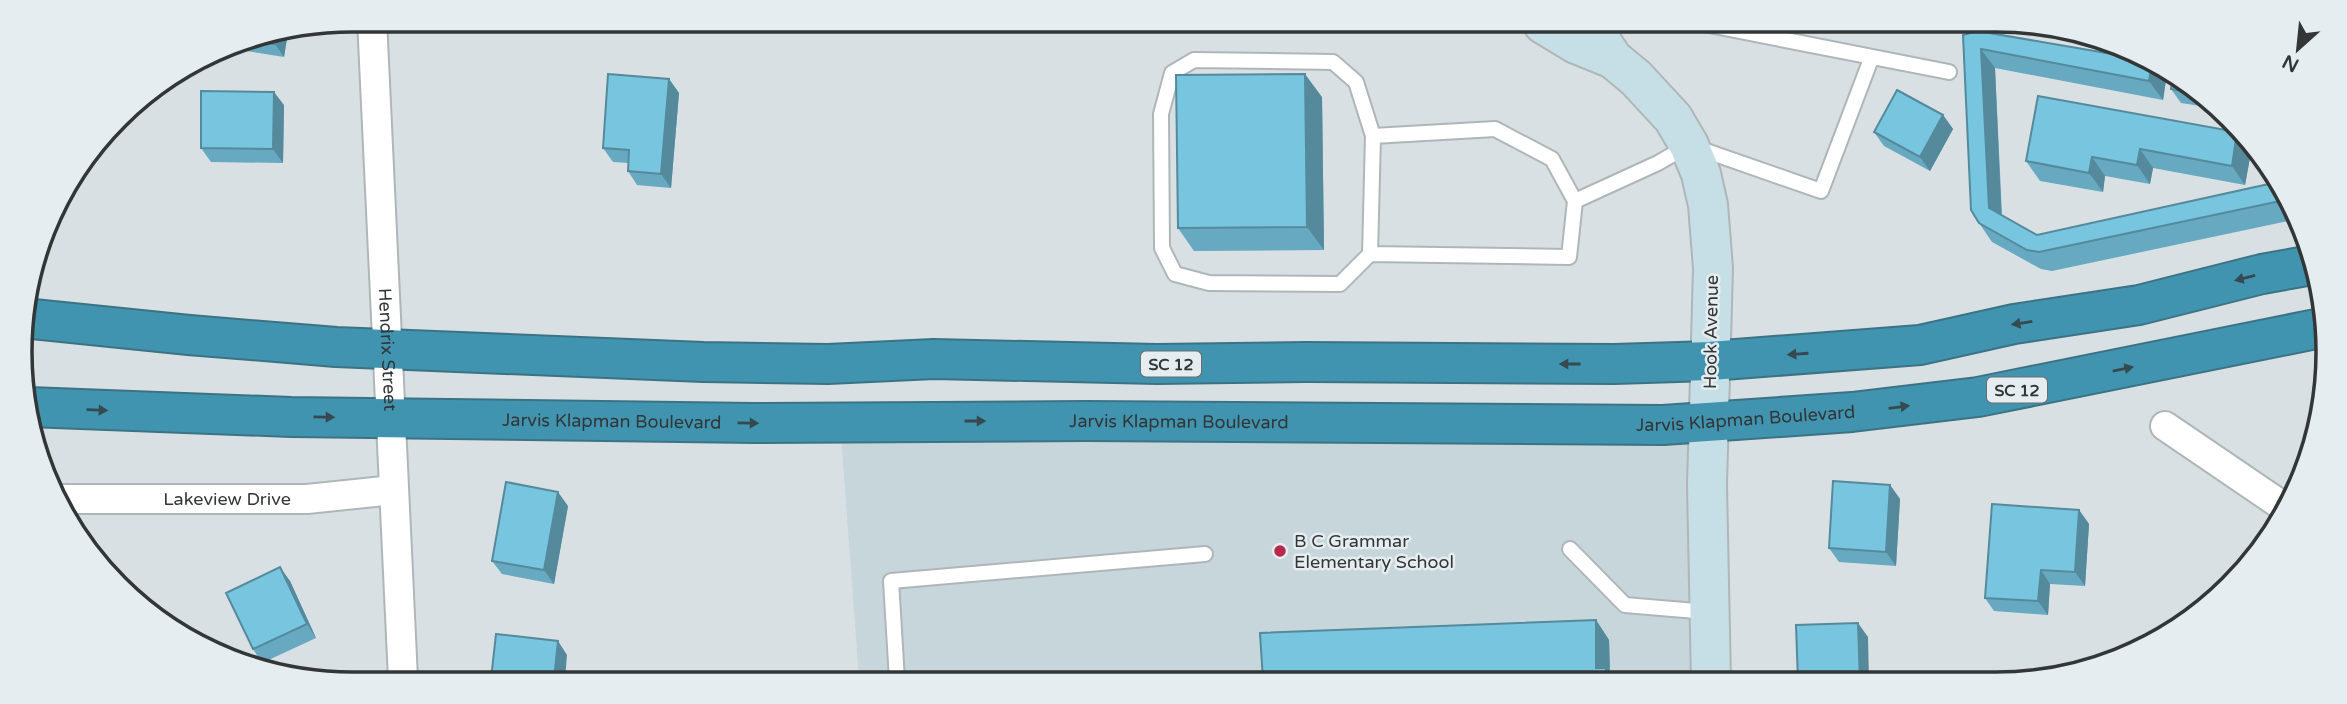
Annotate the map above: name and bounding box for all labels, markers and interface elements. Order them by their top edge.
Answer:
north arrow [2263,14,2333,84]
text: N [2279,50,2303,77]
one-way arrow [2234,273,2256,284]
street label: Hook Avenue [1699,275,1723,389]
street label: Hendrix Street [374,288,401,412]
one-way arrow [2011,318,2033,329]
one-way arrow [1786,349,1808,360]
road number: SC 12 [1141,352,1201,376]
one-way arrow [1559,358,1581,370]
one-way arrow [2112,363,2134,374]
road number: SC 12 [1987,378,2047,402]
street label: Jarvis Klapman Boulevard [1636,401,1856,436]
one-way arrow [1888,401,1910,412]
one-way arrow [86,404,108,416]
street label: Jarvis Klapman Boulevard [502,409,722,434]
street label: Jarvis Klapman Boulevard [1069,410,1289,433]
one-way arrow [313,411,335,423]
one-way arrow [964,415,986,427]
one-way arrow [737,417,759,429]
street label: Lakeview Drive [163,488,291,510]
place label: B C Grammar Elementary School [1294,530,1454,573]
marker: B C Grammar Elementary School [1272,543,1288,559]

